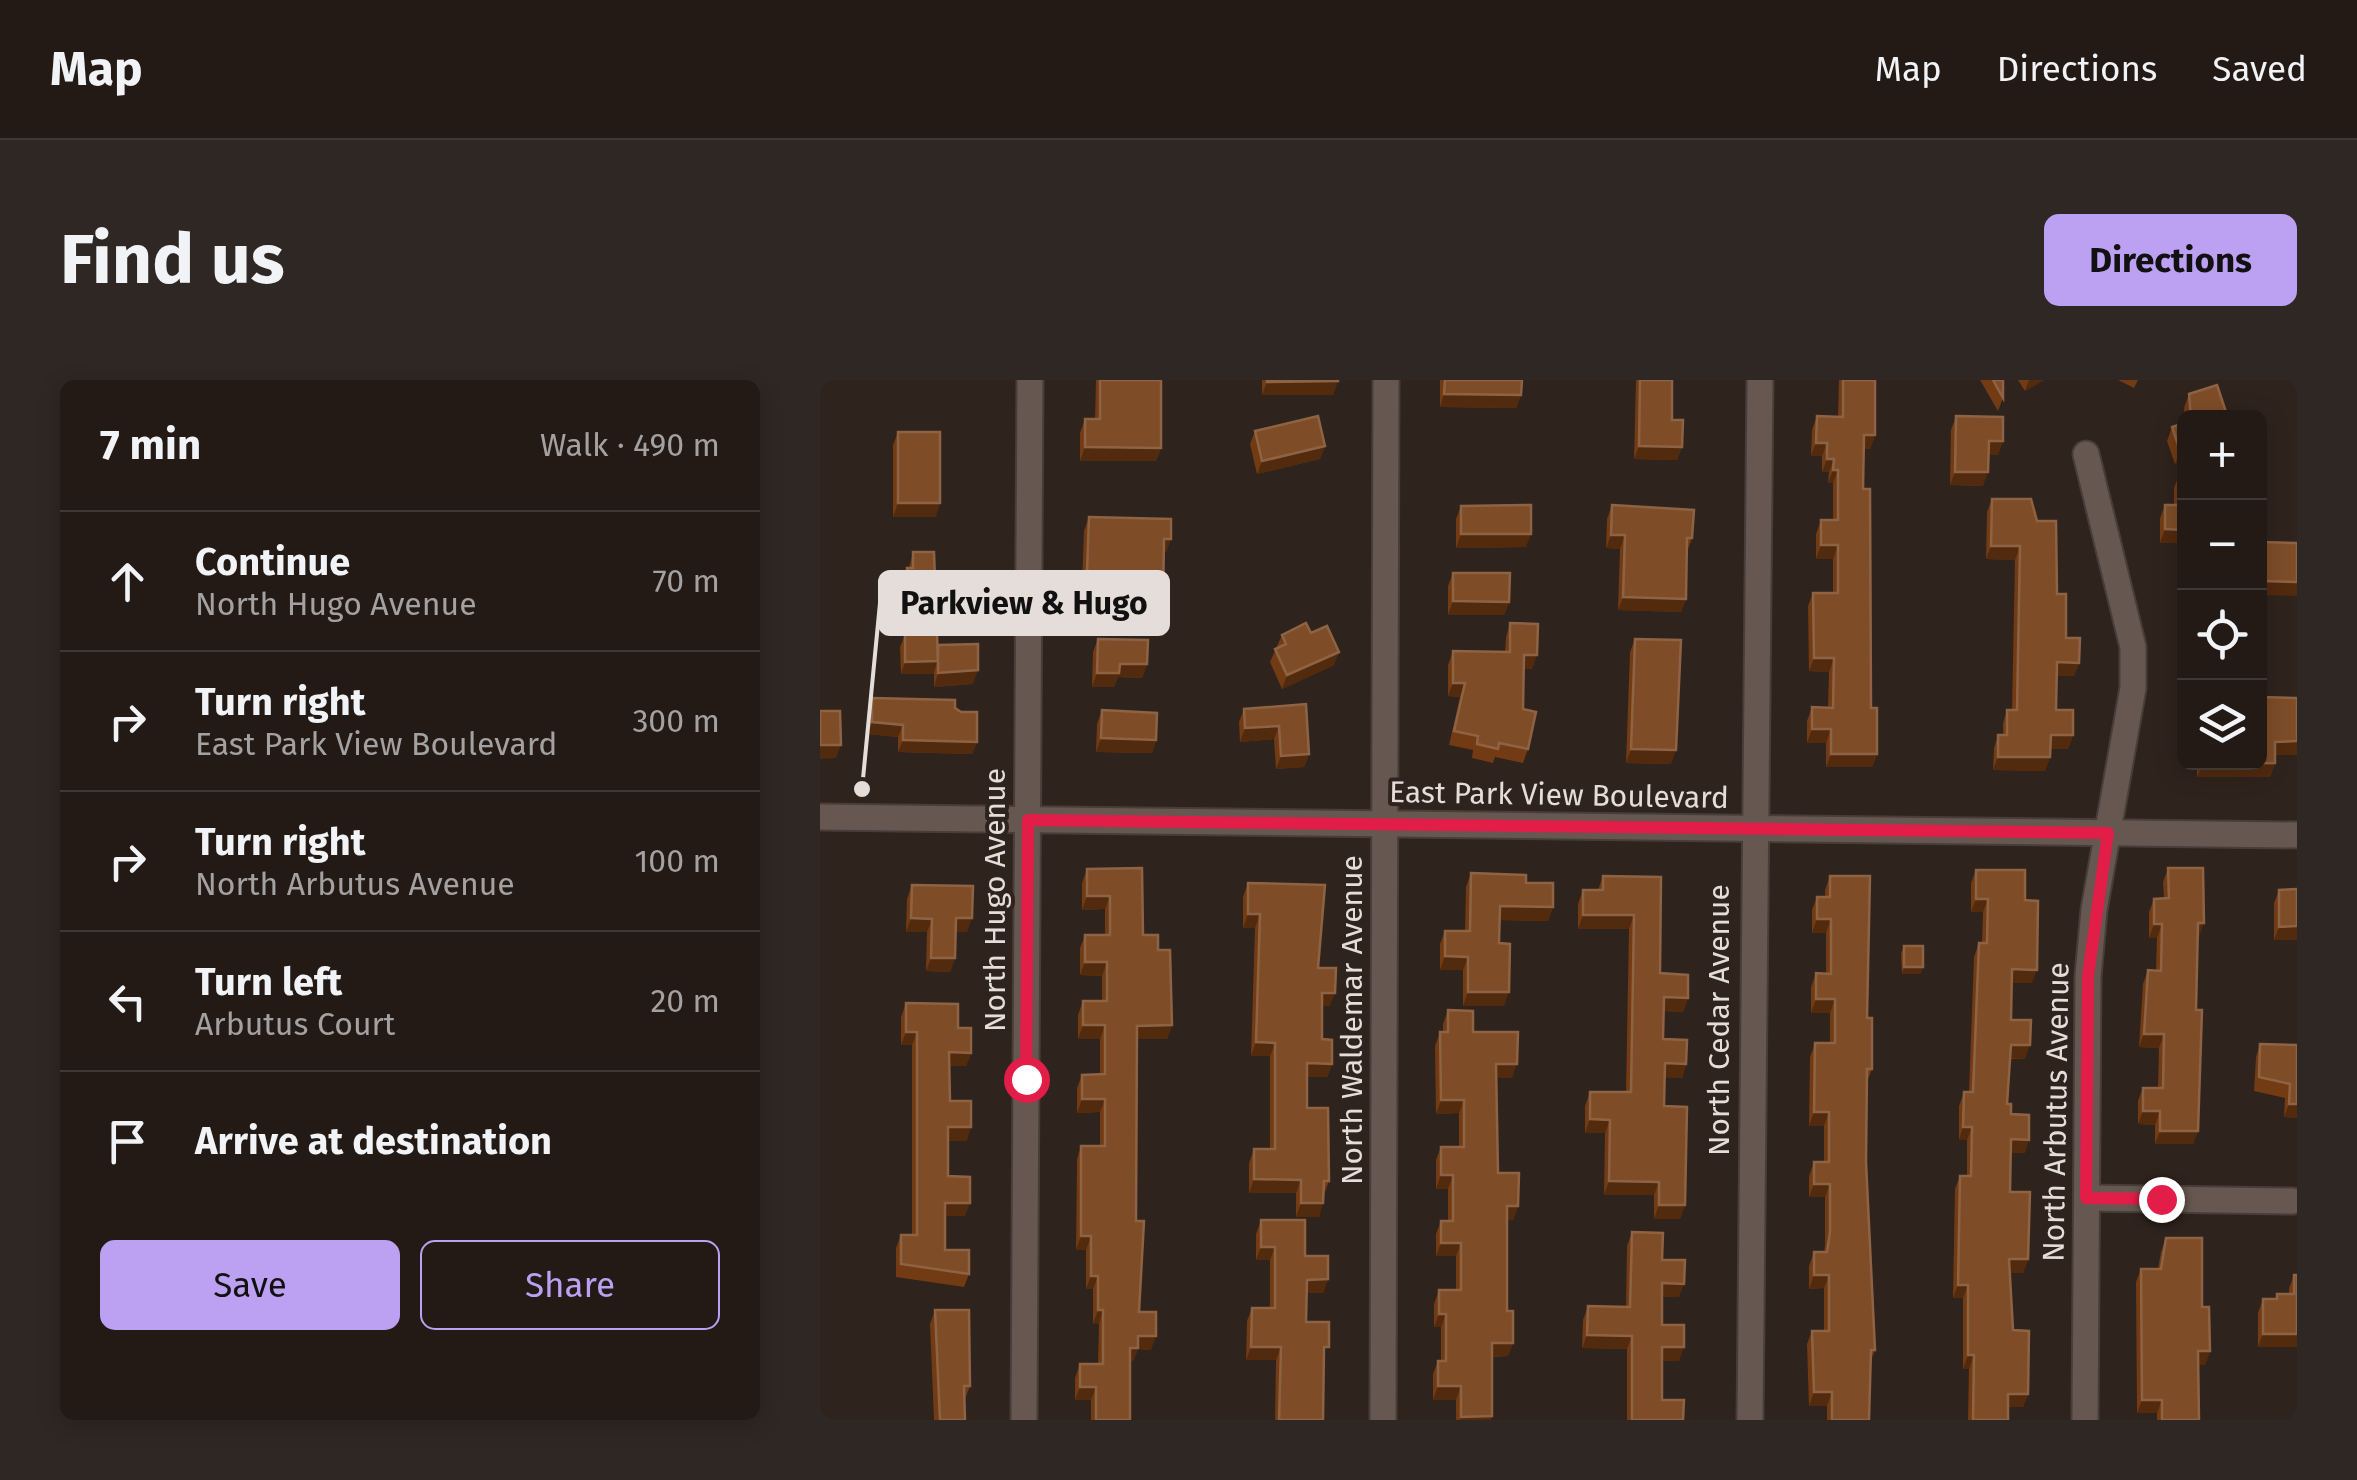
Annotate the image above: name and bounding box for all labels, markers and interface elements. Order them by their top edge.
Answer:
text: Map [50,40,143,98]
text: Map [1875,48,1942,90]
text: Directions [1997,48,2157,90]
text: Saved [2212,48,2307,90]
button: Directions [2044,214,2297,306]
text: Find us [60,218,285,302]
map controls [2177,410,2267,770]
button: + [2177,410,2267,500]
text: 7 min [100,420,201,470]
text: Walk · 490 m [540,426,720,464]
button: − [2177,500,2267,590]
text: Continue [195,539,350,585]
icon: ahead [100,554,155,609]
text: 70 m [652,562,720,600]
callout: Parkview & Hugo [880,572,1168,634]
text: Parkview & Hugo [900,584,1148,622]
text: North Hugo Avenue [195,585,477,623]
button: locate [2177,590,2267,680]
text: Turn right [195,679,365,725]
button: layers [2177,680,2267,770]
icon: right [100,694,155,749]
text: 300 m [632,702,720,740]
text: East Park View Boulevard [195,725,557,763]
street label: North Hugo Avenue [977,768,1013,1032]
street label: East Park View Boulevard [1389,774,1729,816]
text: Turn right [195,819,365,865]
icon: right [100,834,155,889]
text: 100 m [635,842,720,880]
street label: North Waldemar Avenue [1334,855,1370,1185]
text: North Arbutus Avenue [195,865,515,903]
street label: North Cedar Avenue [1701,884,1737,1156]
text: Turn left [195,959,342,1005]
street label: North Arbutus Avenue [2035,962,2077,1262]
icon: left [100,974,155,1029]
text: 20 m [650,982,720,1020]
text: Arbutus Court [195,1005,395,1043]
route start [1004,1057,1050,1103]
icon: arrive [100,1114,155,1169]
text: Arrive at destination [195,1118,552,1164]
route end [2139,1177,2185,1223]
button: Save [100,1240,400,1330]
button: Share [420,1240,720,1330]

